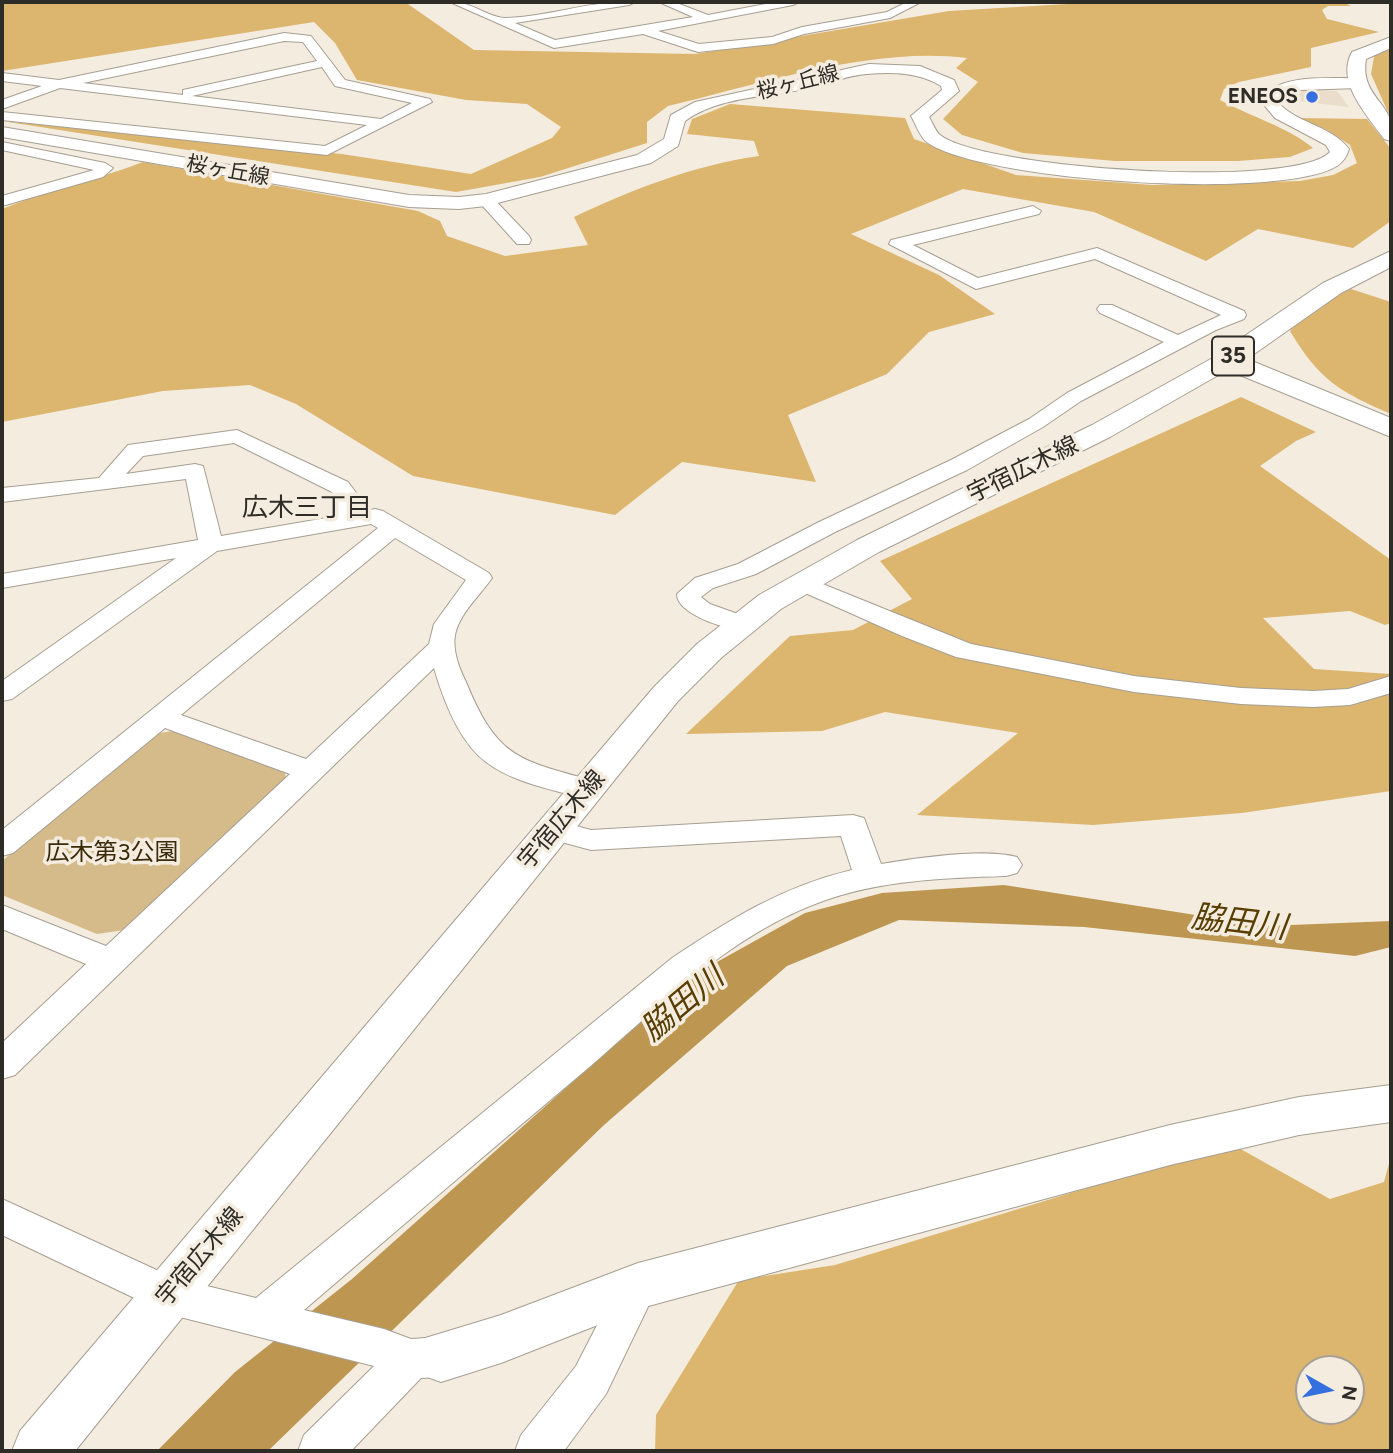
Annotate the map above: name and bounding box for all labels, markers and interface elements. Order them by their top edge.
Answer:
street label: 桜ヶ丘線 [754,61,842,105]
place label: ENEOS [1228,84,1298,110]
marker: ENEOS [1304,89,1320,105]
street label: 桜ヶ丘線 [184,151,272,191]
road number: 35 [1212,336,1254,376]
street label: 宇宿広木線 [963,431,1083,509]
district label: 広木三丁目 [242,492,372,524]
street label: 宇宿広木線 [512,765,612,875]
park label: 広木第3公園 [45,839,179,867]
water label: 脇田川 [1189,898,1289,948]
water label: 脇田川 [634,958,732,1050]
street label: 宇宿広木線 [150,1202,250,1312]
north arrow [1295,1355,1365,1425]
text: N [1337,1384,1362,1402]

